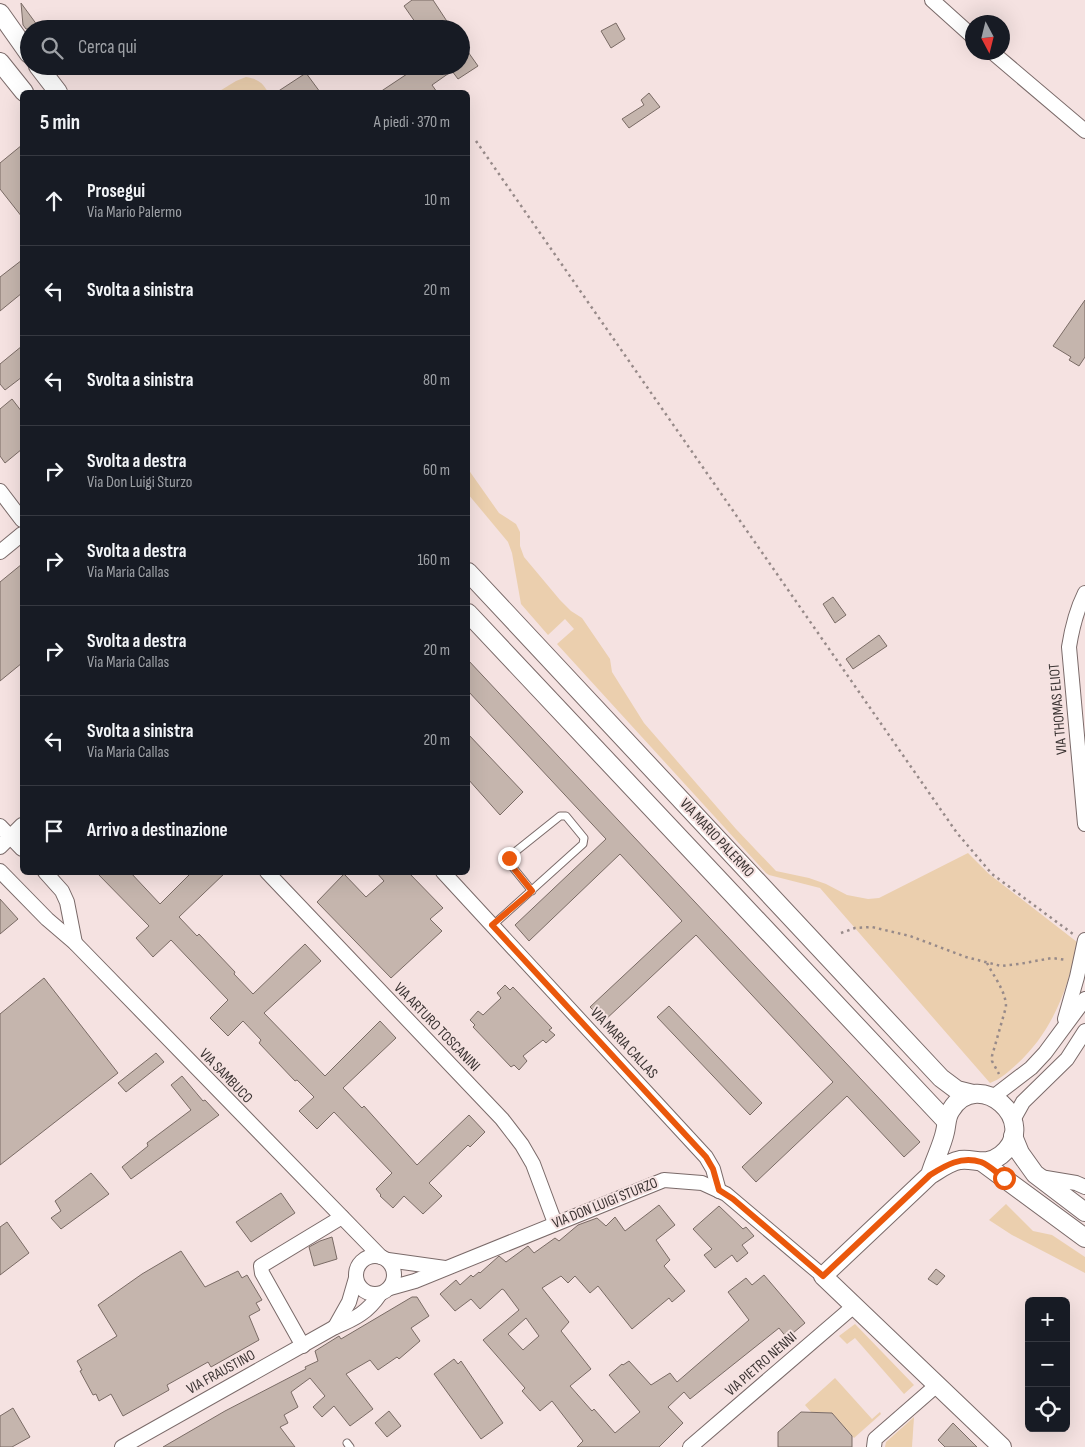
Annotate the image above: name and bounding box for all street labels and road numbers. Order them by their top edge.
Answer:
street label: VIA THOMAS ELIOT [1045,662,1071,756]
street label: VIA MARIO PALERMO [676,795,758,881]
street label: VIA ARTURO TOSCANINI [390,979,484,1075]
street label: VIA MARIA CALLAS [586,1003,662,1083]
street label: VIA SAMBUCO [195,1045,257,1107]
street label: VIA DON LUIGI STURZO [549,1173,661,1233]
street label: VIA PIETRO NENNI [721,1328,801,1400]
street label: VIA FRAUSTINO [183,1345,259,1399]

